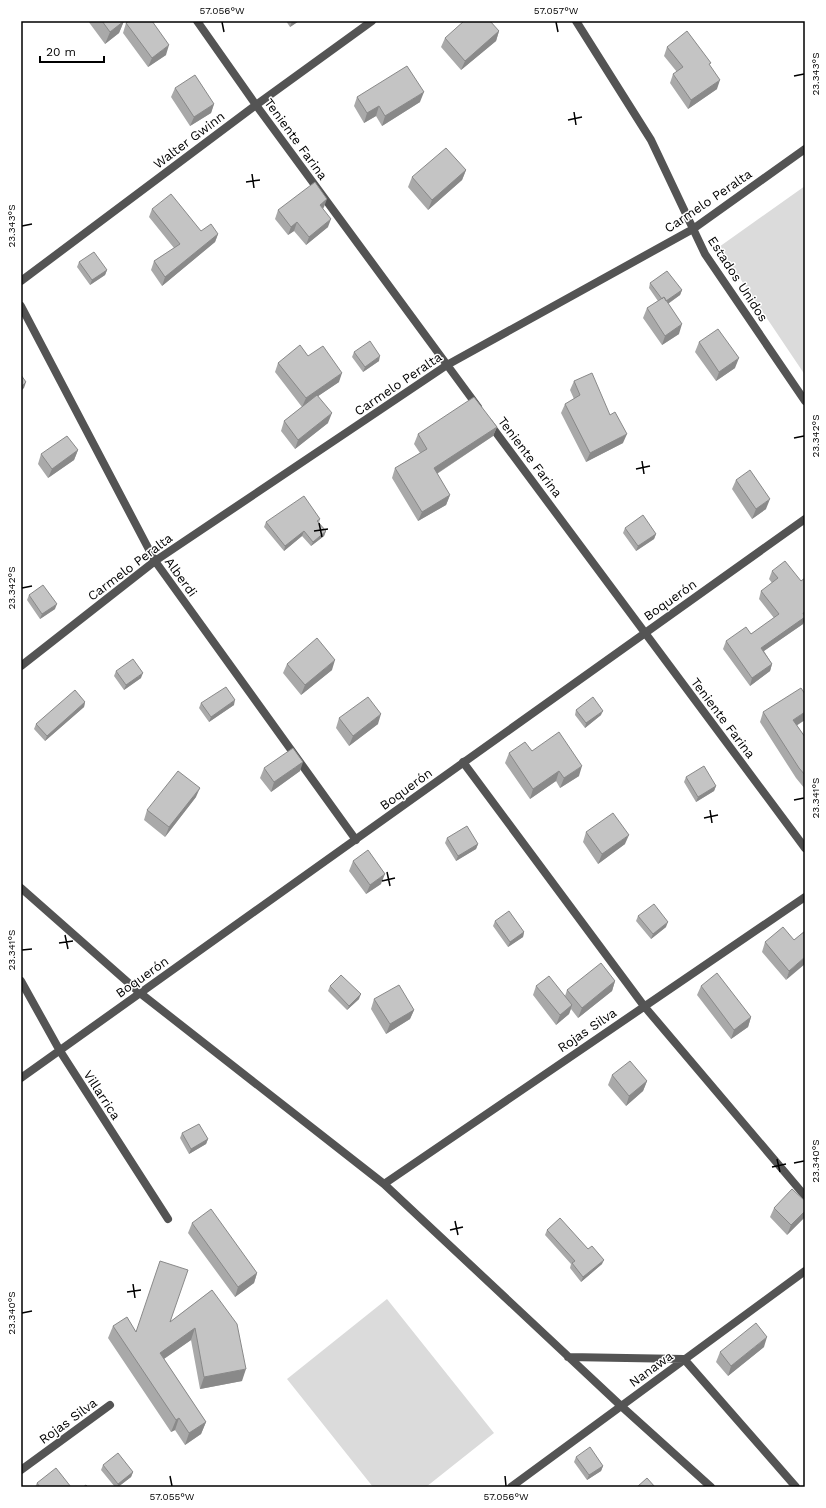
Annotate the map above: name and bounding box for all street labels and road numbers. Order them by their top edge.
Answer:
street label: Teniente Farina [261,95,331,183]
street label: Walter Gwinn [150,108,228,172]
street label: Carmelo Peralta [662,166,755,236]
street label: Estados Unidos [705,234,771,325]
street label: Carmelo Peralta [352,349,445,419]
street label: Teniente Farina [495,414,566,501]
street label: Carmelo Peralta [85,530,176,604]
street label: Alberdi [162,554,200,600]
street label: Boquerón [641,576,699,624]
street label: Teniente Farina [688,675,759,762]
street label: Boquerón [377,765,435,813]
street label: Boquerón [113,953,171,1001]
street label: Rojas Silva [555,1004,620,1055]
street label: Villarrica [80,1067,124,1123]
street label: Nanawa [626,1348,676,1390]
street label: Rojas Silva [36,1395,100,1447]

